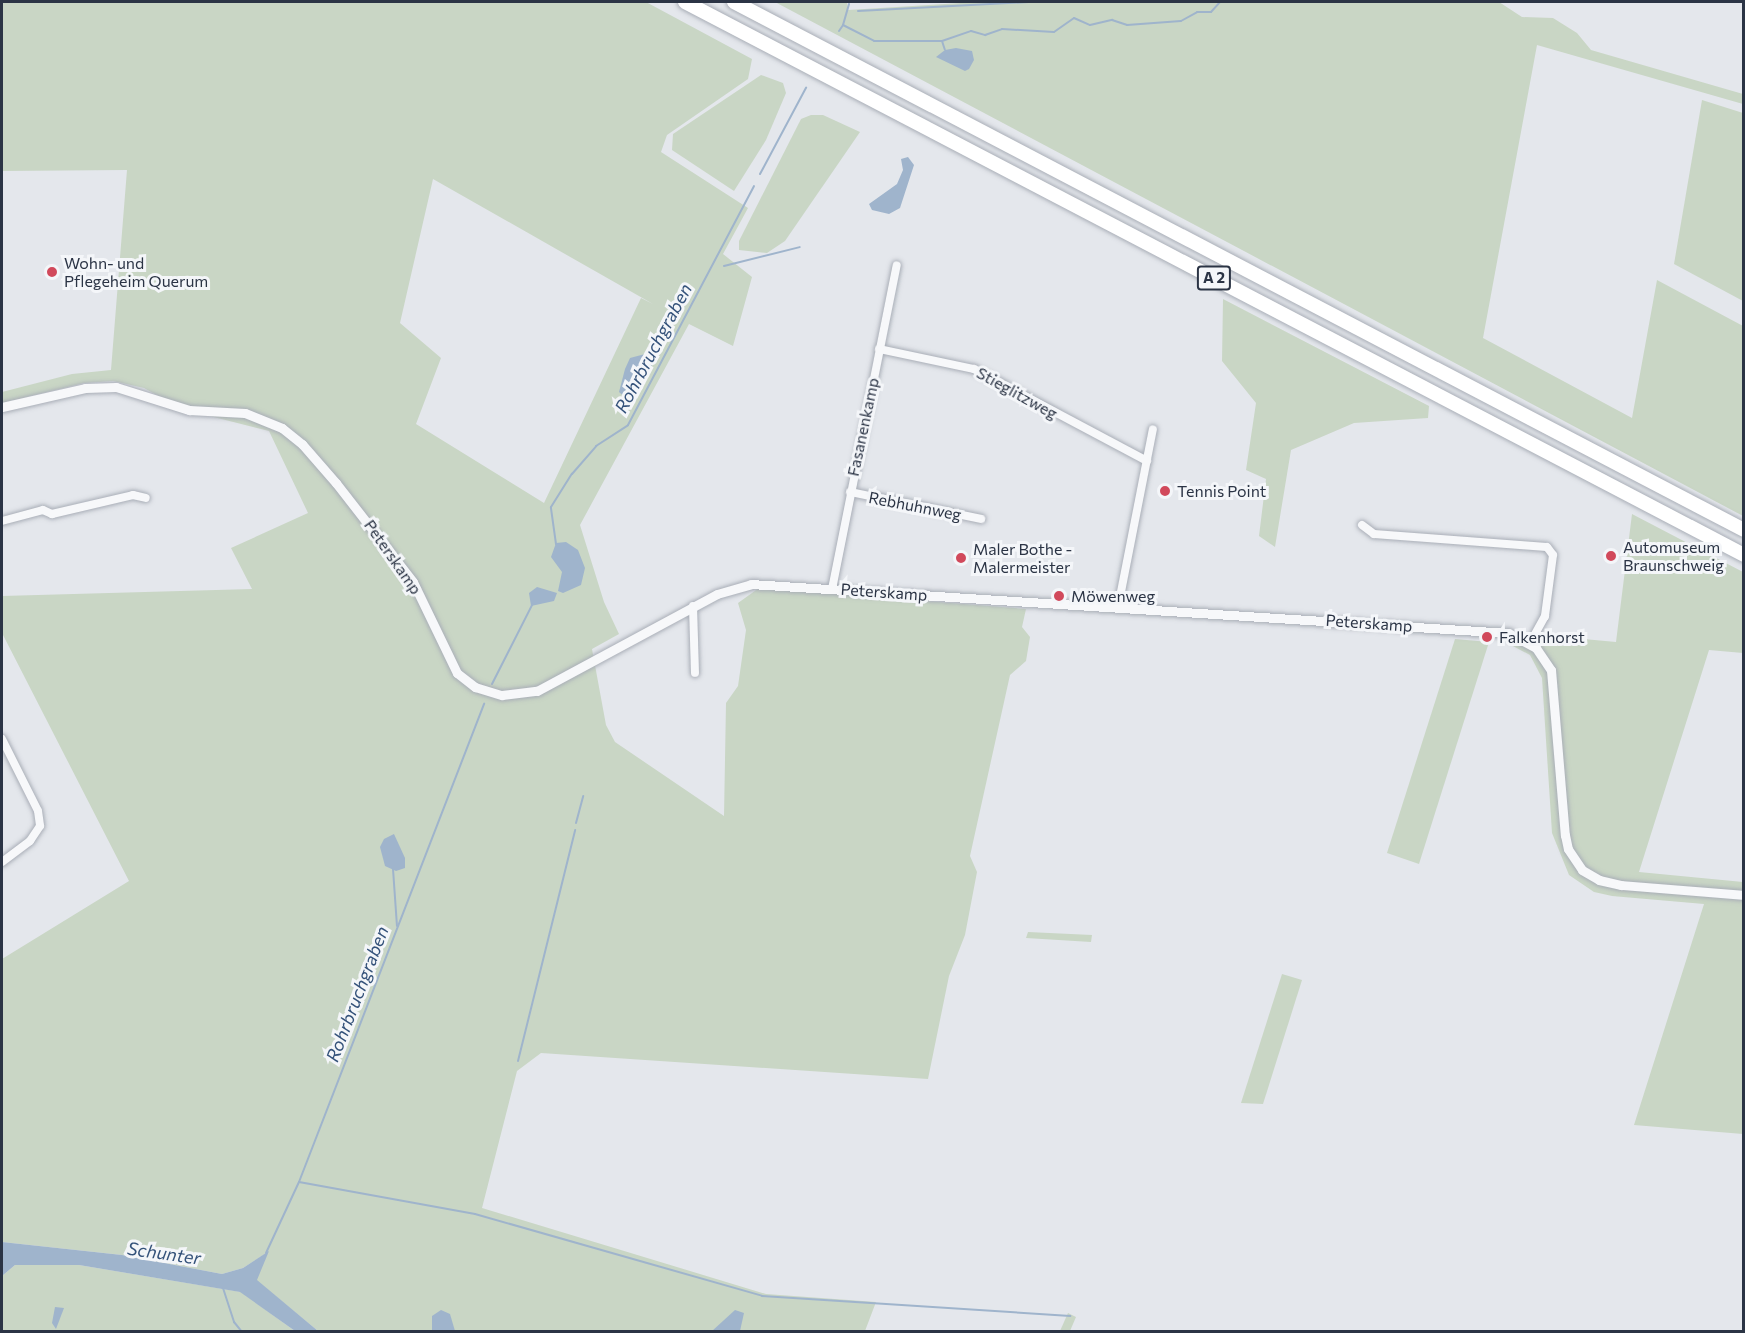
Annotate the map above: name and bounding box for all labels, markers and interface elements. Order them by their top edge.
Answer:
place label: Wohn- und Pflegeheim Querum [64,253,208,291]
marker: Wohn- und Pflegeheim Querum [45,265,59,279]
road number: A 2 [1196,266,1232,290]
water label: Rohrbruchgraben [610,280,696,416]
street label: Stieglitzweg [973,363,1061,423]
street label: Fasanenkamp [843,376,883,478]
place label: Tennis Point [1177,481,1266,501]
marker: Tennis Point [1158,484,1172,498]
street label: Rebhuhnweg [867,488,963,524]
street label: Peterskamp [360,516,426,598]
place label: Automuseum Braunschweig [1623,537,1724,575]
place label: Maler Bothe - Malermeister [973,539,1072,577]
marker: Automuseum Braunschweig [1604,549,1618,563]
marker: Maler Bothe - Malermeister [954,551,968,565]
street label: Peterskamp [840,579,928,605]
place label: Möwenweg [1071,586,1155,606]
marker: Möwenweg [1052,589,1066,603]
street label: Peterskamp [1325,610,1413,636]
place label: Falkenhorst [1499,627,1585,647]
marker: Falkenhorst [1480,630,1494,644]
water label: Rohrbruchgraben [321,923,393,1065]
water label: Schunter [126,1237,202,1269]

